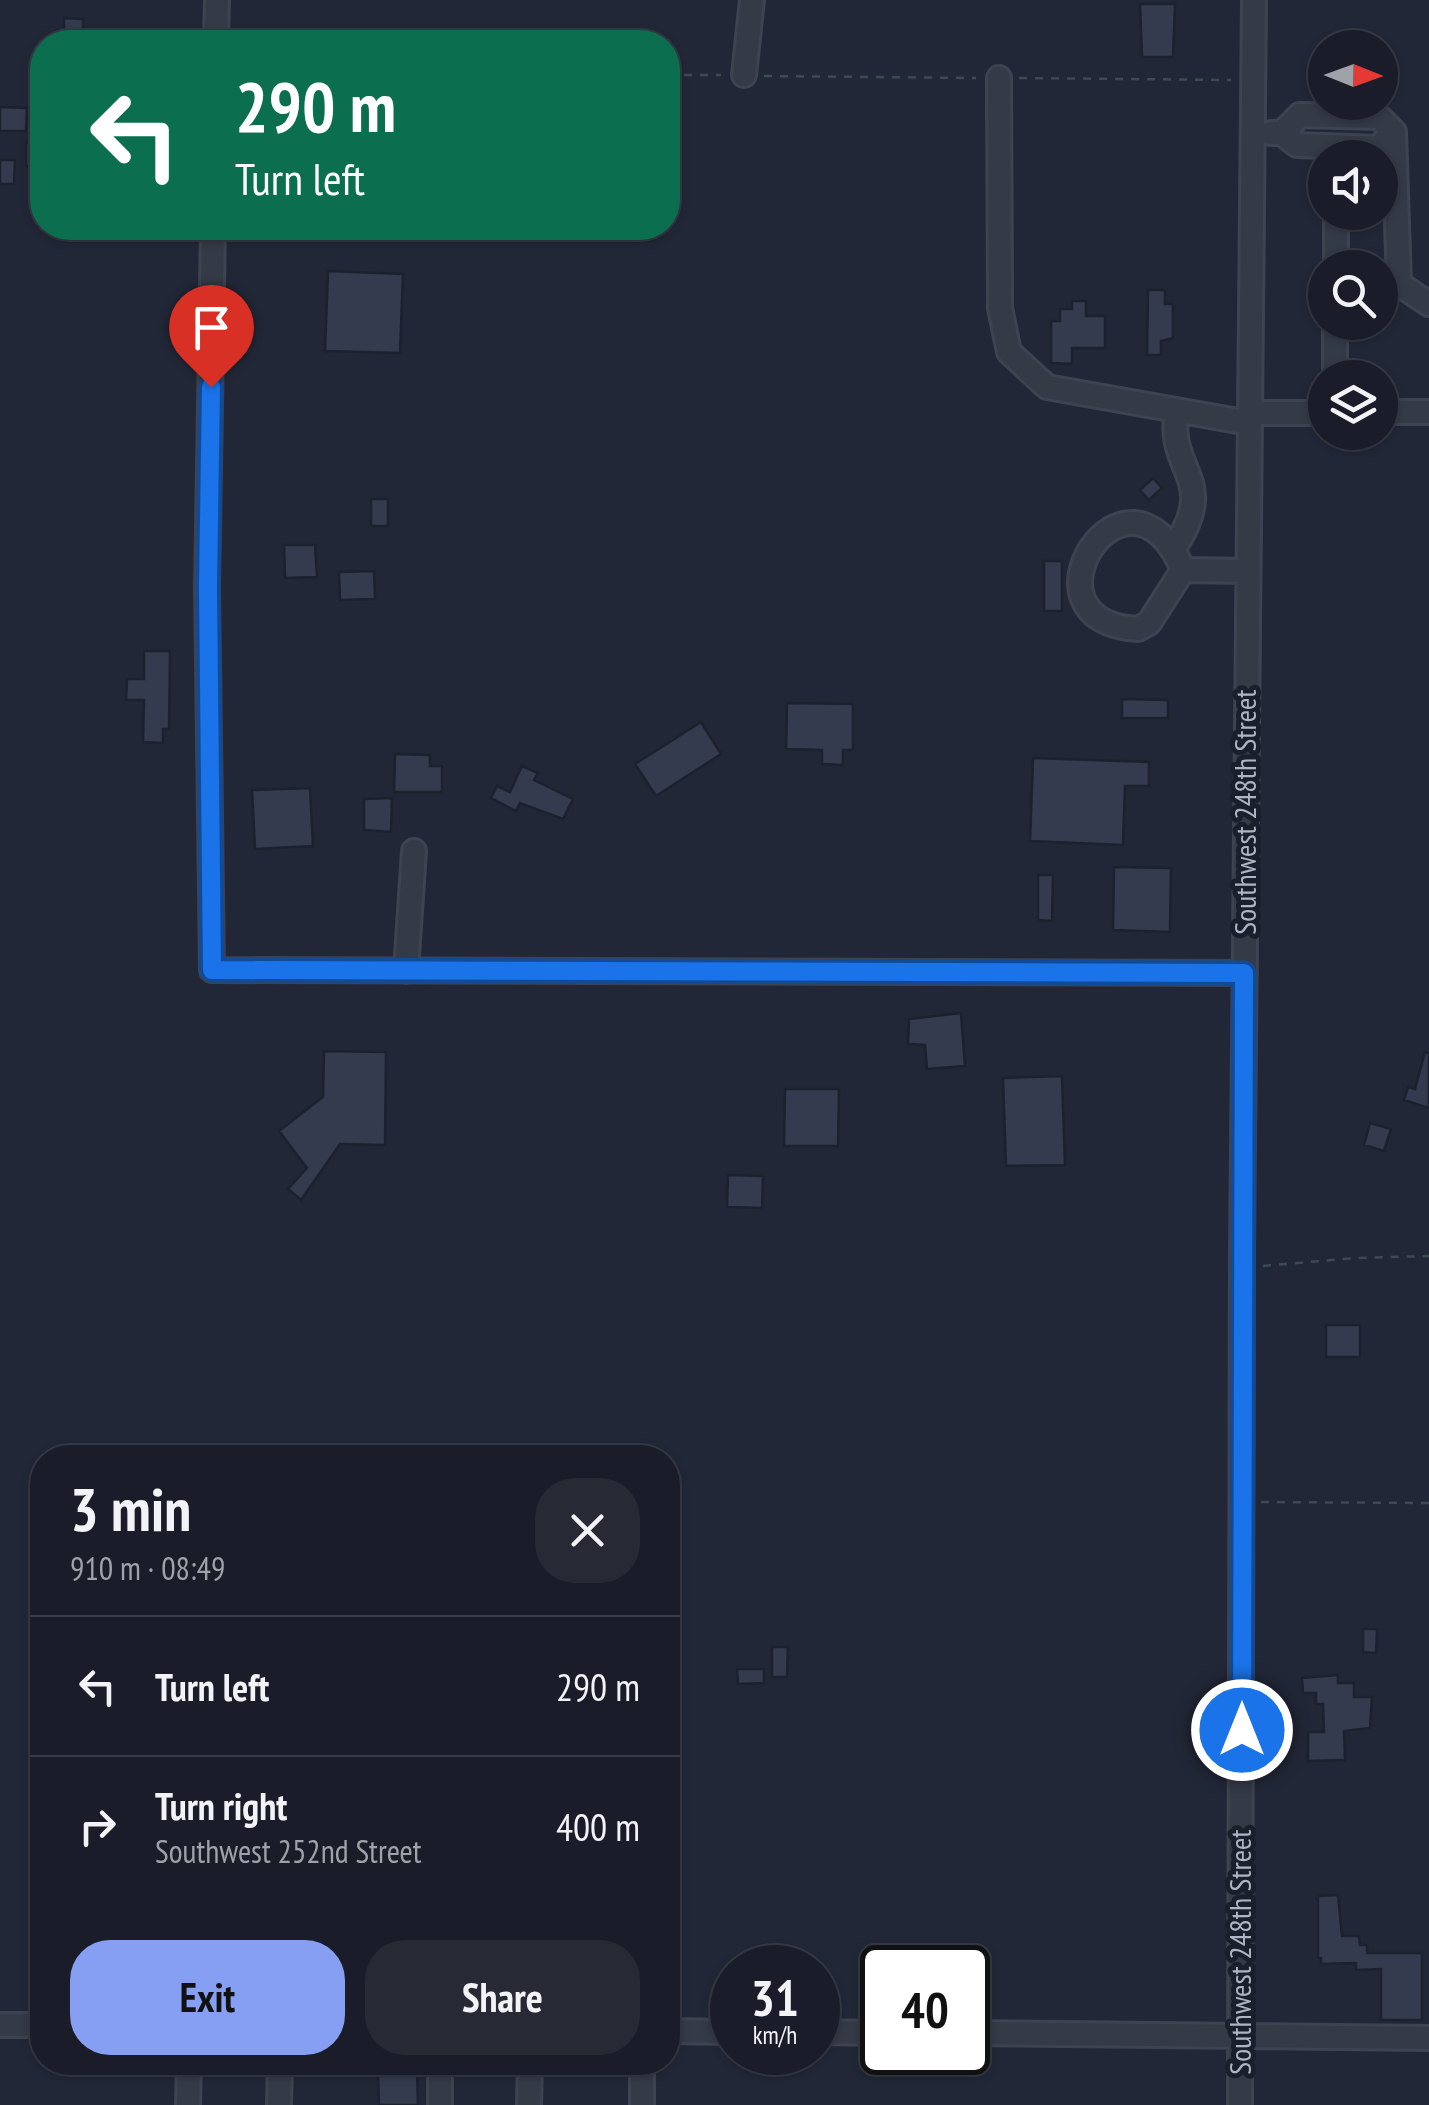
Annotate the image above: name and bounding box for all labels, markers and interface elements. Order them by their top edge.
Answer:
north arrow [1308,30,1398,120]
map controls [1308,30,1398,450]
text: 290 m [235,61,396,151]
icon: left [70,70,200,200]
button: sound [1308,140,1398,230]
text: Turn left [235,149,365,207]
button: search [1308,250,1398,340]
pin [169,285,254,388]
icon: arrive [184,300,239,355]
button: layers [1308,360,1398,450]
street label: Southwest 248th Street [1225,689,1264,935]
text: 3 min [70,1470,191,1548]
button: close [535,1478,640,1583]
text: 910 m · 08:49 [70,1547,225,1589]
icon: left [70,1659,125,1714]
text: Turn left [155,1662,269,1711]
text: 290 m [556,1662,640,1711]
position arrow [1190,1678,1294,1782]
text: Turn right [155,1781,287,1830]
icon: right [70,1799,125,1854]
text: 400 m [556,1802,640,1851]
street label: Southwest 248th Street [1220,1829,1259,2075]
text: Southwest 252nd Street [155,1830,422,1872]
button: Exit [70,1940,345,2055]
button: Share [365,1940,640,2055]
speed limit sign: 40 [860,1945,990,2075]
text: 31 [751,1965,799,2030]
text: km/h [753,2019,797,2051]

